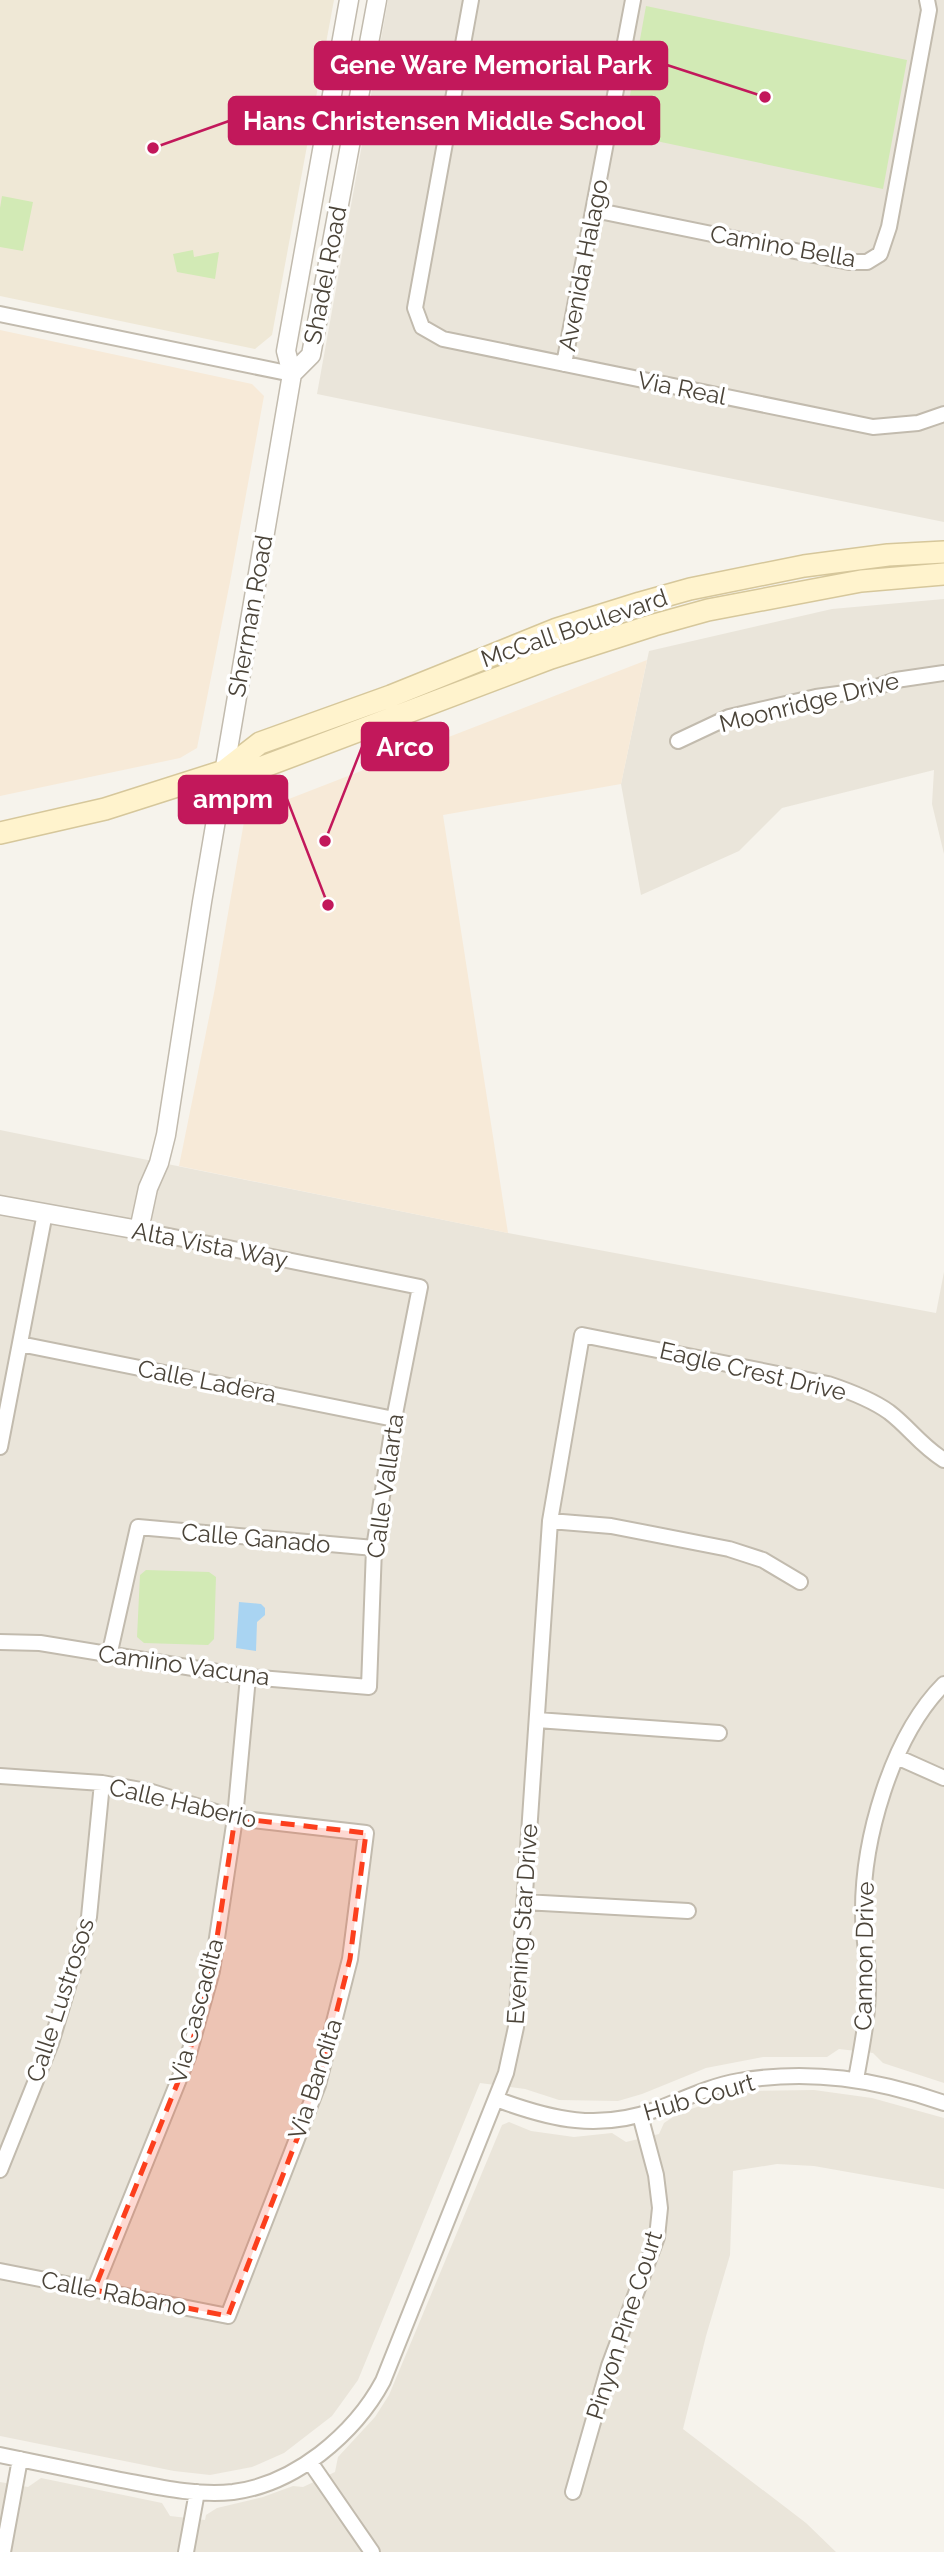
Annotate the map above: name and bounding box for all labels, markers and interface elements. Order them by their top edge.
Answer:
callout: Gene Ware Memorial Park [315,42,667,89]
text: Gene Ware Memorial Park [330,50,653,80]
callout: Hans Christensen Middle School [229,97,659,144]
text: Hans Christensen Middle School [243,106,646,136]
street label: Avenida Halago [552,177,614,353]
street label: Shadel Road [297,203,353,347]
street label: Camino Bella [708,219,858,273]
street label: Via Real [635,365,729,411]
street label: Sherman Road [221,533,279,699]
street label: McCall Boulevard [477,582,671,674]
street label: Moonridge Drive [716,666,902,738]
callout: Arco [362,723,448,770]
text: Arco [376,732,434,762]
callout: ampm [179,776,287,823]
text: ampm [193,784,273,814]
street label: Alta Vista Way [130,1216,290,1274]
street label: Eagle Crest Drive [657,1335,849,1407]
street label: Calle Ladera [135,1353,279,1409]
street label: Calle Vallarta [360,1412,410,1560]
street label: Calle Ganado [180,1517,332,1559]
street label: Camino Vacuna [96,1639,272,1691]
street label: Calle Haberio [107,1772,259,1834]
street label: Evening Star Drive [501,1822,543,2026]
street label: Cannon Drive [848,1881,880,2031]
street label: Calle Lustrosos [20,1914,100,2086]
street label: Via Cascadita [163,1935,229,2087]
street label: Via Bandita [282,2015,348,2143]
street label: Hub Court [640,2067,758,2127]
street label: Pinyon Pine Court [580,2227,668,2423]
street label: Calle Rabano [39,2265,189,2321]

